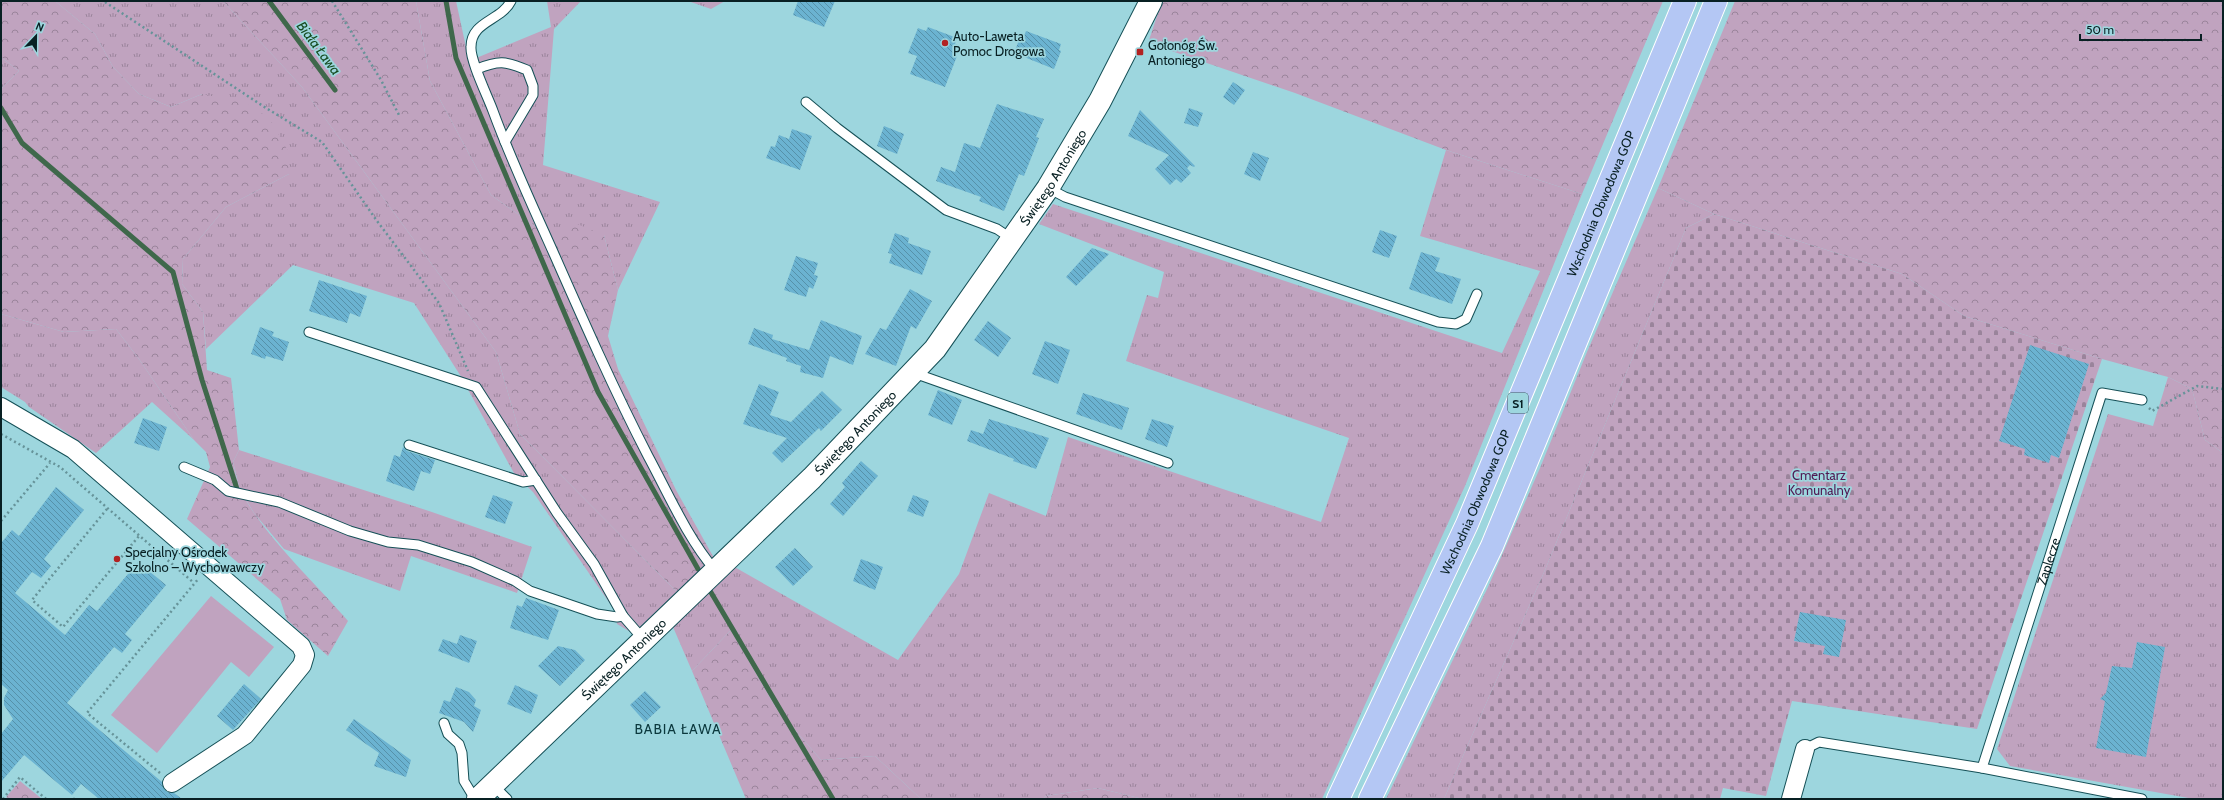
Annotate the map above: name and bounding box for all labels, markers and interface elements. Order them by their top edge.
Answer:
north arrow [16,16,56,56]
scale bar [2080,16,2201,42]
water label: Biała Ława [293,17,345,79]
text: N [34,19,46,35]
text: 50 m [2086,22,2114,37]
place label: Auto-Laweta Pomoc Drogowa [953,28,1045,59]
place label: Gołonóg Św. Antoniego [1148,37,1218,68]
marker: Auto-Laweta Pomoc Drogowa [940,38,950,48]
marker: Gołonóg Św. Antoniego [1135,47,1145,57]
street label: Świętego Antoniego [1016,126,1089,228]
street label: Wschodnia Obwodowa GOP [1563,128,1638,279]
street label: Świętego Antoniego [811,387,899,478]
road number: S1 [1508,393,1528,413]
street label: Wschodnia Obwodowa GOP [1436,427,1514,577]
park label: Cmentarz Komunalny [1788,467,1851,498]
street label: Zaplecze [2033,535,2063,587]
place label: Specjalny Ośrodek Szkolno – Wychowawczy [125,544,264,575]
marker: Specjalny Ośrodek Szkolno – Wychowawczy [112,554,122,564]
street label: Świętego Antoniego [578,615,669,703]
district label: BABIA ŁAWA [634,720,722,738]

